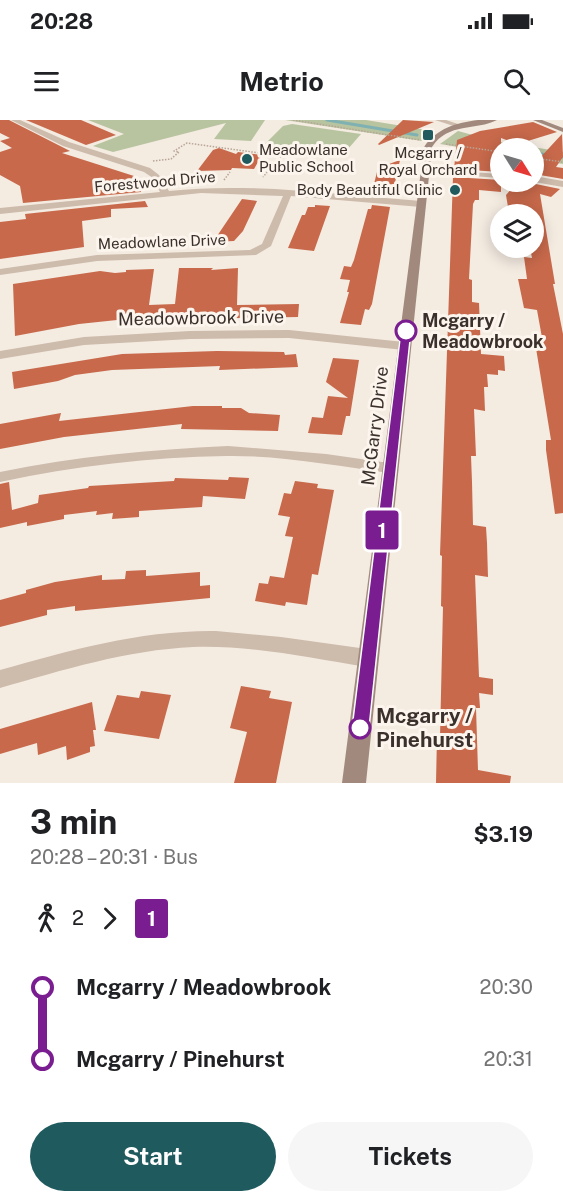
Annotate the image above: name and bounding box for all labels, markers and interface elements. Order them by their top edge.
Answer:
text: 20:28 [30,8,93,34]
icon: menu [30,65,63,98]
text: Metrio [239,65,324,97]
icon: search [500,65,533,98]
marker: Mcgarry / Royal Orchard [421,128,435,142]
north arrow [490,138,544,192]
map controls [490,138,544,258]
place label: Meadowlane Public School [259,141,354,175]
place label: Mcgarry / Royal Orchard [379,144,477,178]
marker: Meadowlane Public School [240,152,254,166]
street label: Forestwood Drive [94,168,216,195]
place label: Body Beautiful Clinic [297,181,443,198]
marker: Body Beautiful Clinic [448,183,462,197]
button: layers [490,204,544,258]
street label: Meadowlane Drive [98,231,226,252]
street label: Meadowbrook Drive [118,306,284,329]
place label: Mcgarry / Meadowbrook [422,310,544,352]
marker: Mcgarry / Meadowbrook [395,320,417,342]
street label: McGarry Drive [357,365,392,487]
line badge: 1 [362,510,401,550]
text: 1 [378,518,387,543]
place label: Mcgarry / Pinehurst [376,703,473,752]
marker: Mcgarry / Pinehurst [349,717,371,739]
text: 3 min [30,803,117,841]
text: $3.19 [474,821,533,847]
text: 20:28 – 20:31 · Bus [30,845,198,869]
icon: walk [30,902,63,935]
icon: forward [93,902,126,935]
text: 2 [72,906,84,930]
text: 1 [147,906,156,931]
text: Mcgarry / Meadowbrook [76,974,331,1000]
text: 20:30 [480,975,533,999]
text: Mcgarry / Pinehurst [76,1046,285,1072]
text: 20:31 [484,1047,533,1071]
button: Start [30,1122,276,1191]
button: Tickets [288,1122,533,1191]

